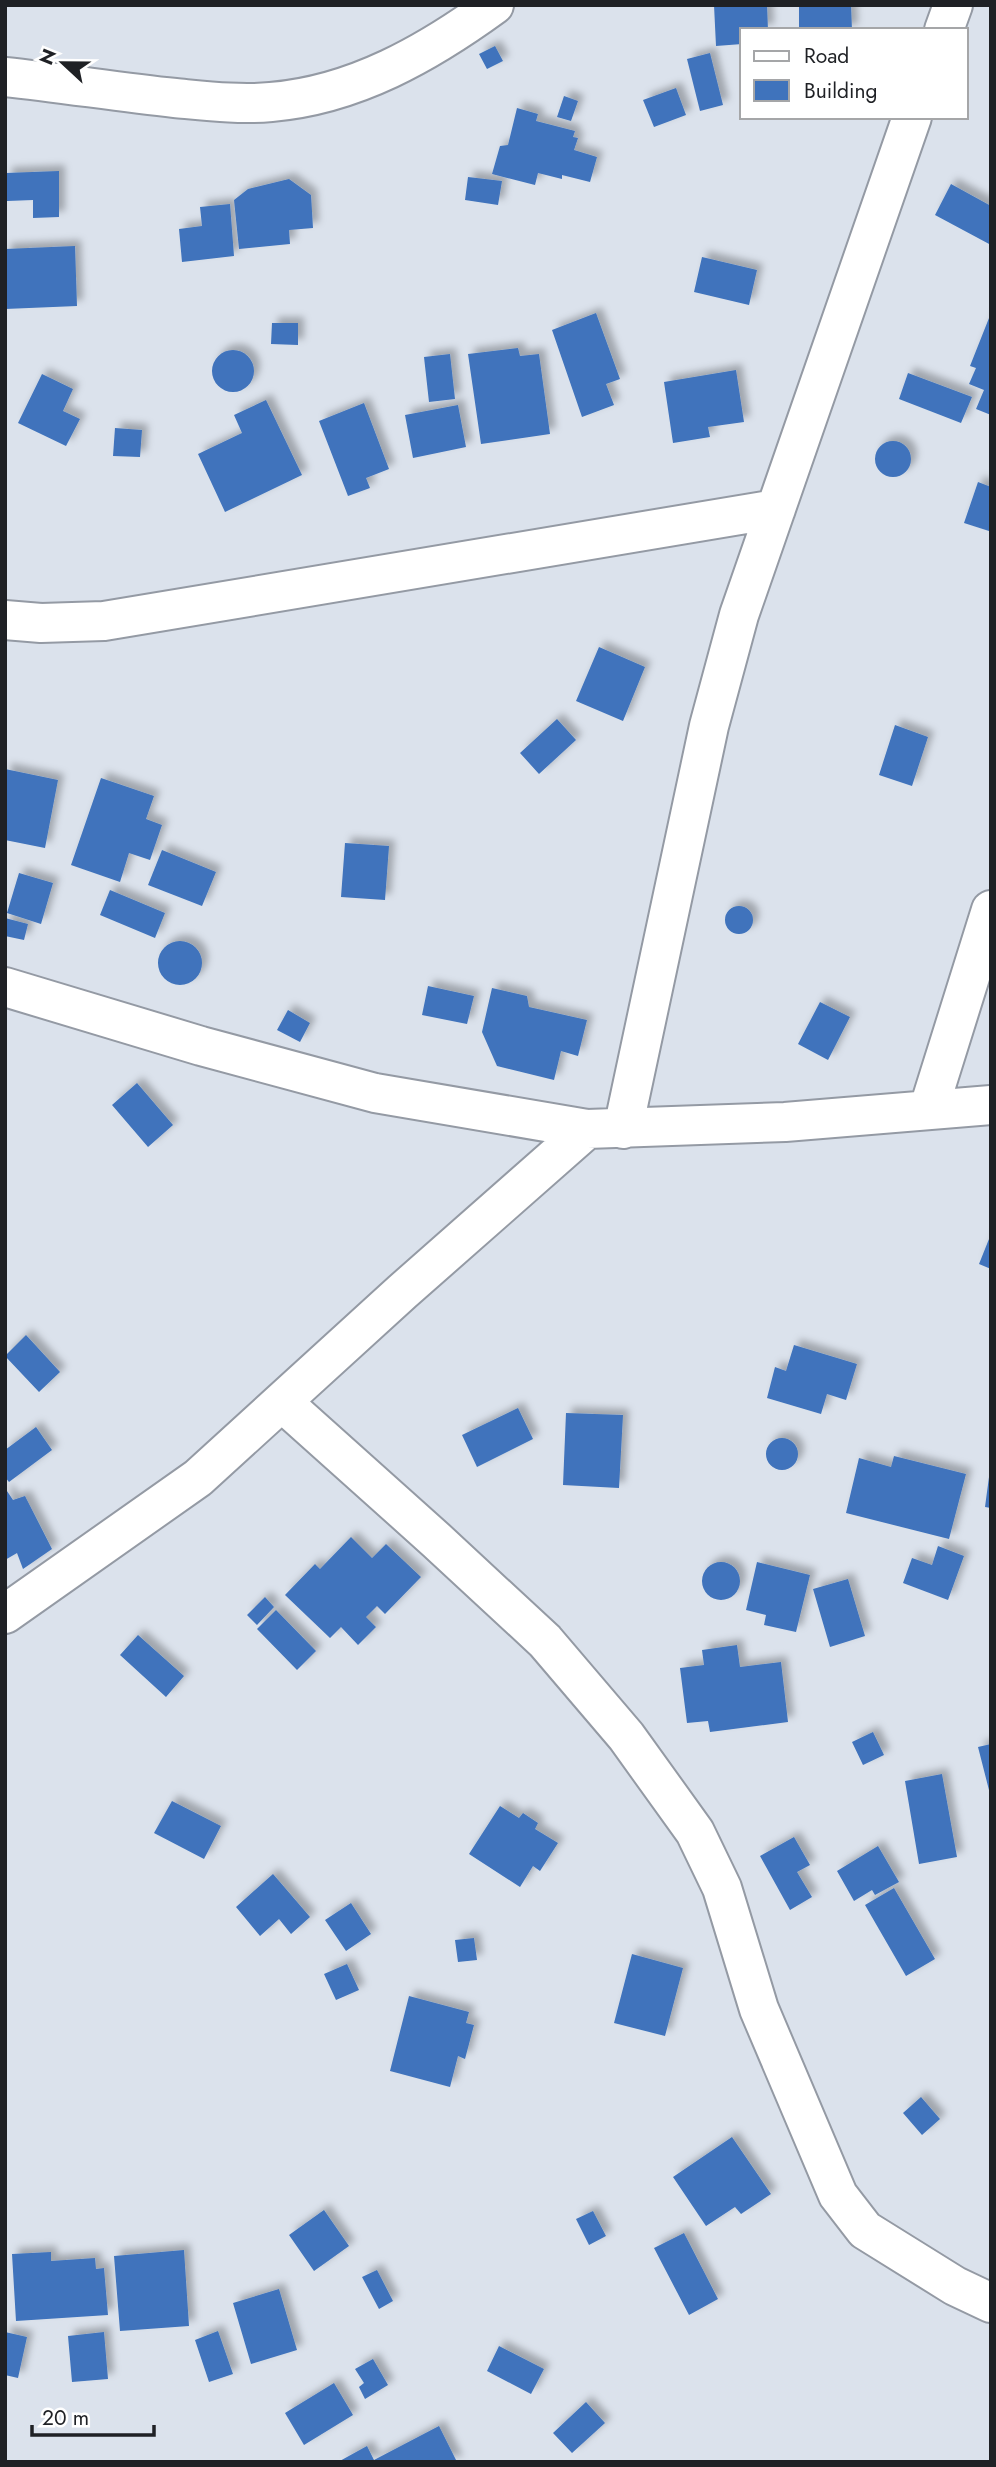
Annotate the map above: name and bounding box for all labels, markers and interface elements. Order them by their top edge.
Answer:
north arrow [28,28,98,98]
legend [740,28,968,119]
text: Road [804,41,849,71]
text: N [32,45,63,69]
text: Building [804,76,877,106]
scale bar [32,2394,154,2438]
text: 20 m [42,2403,89,2433]

